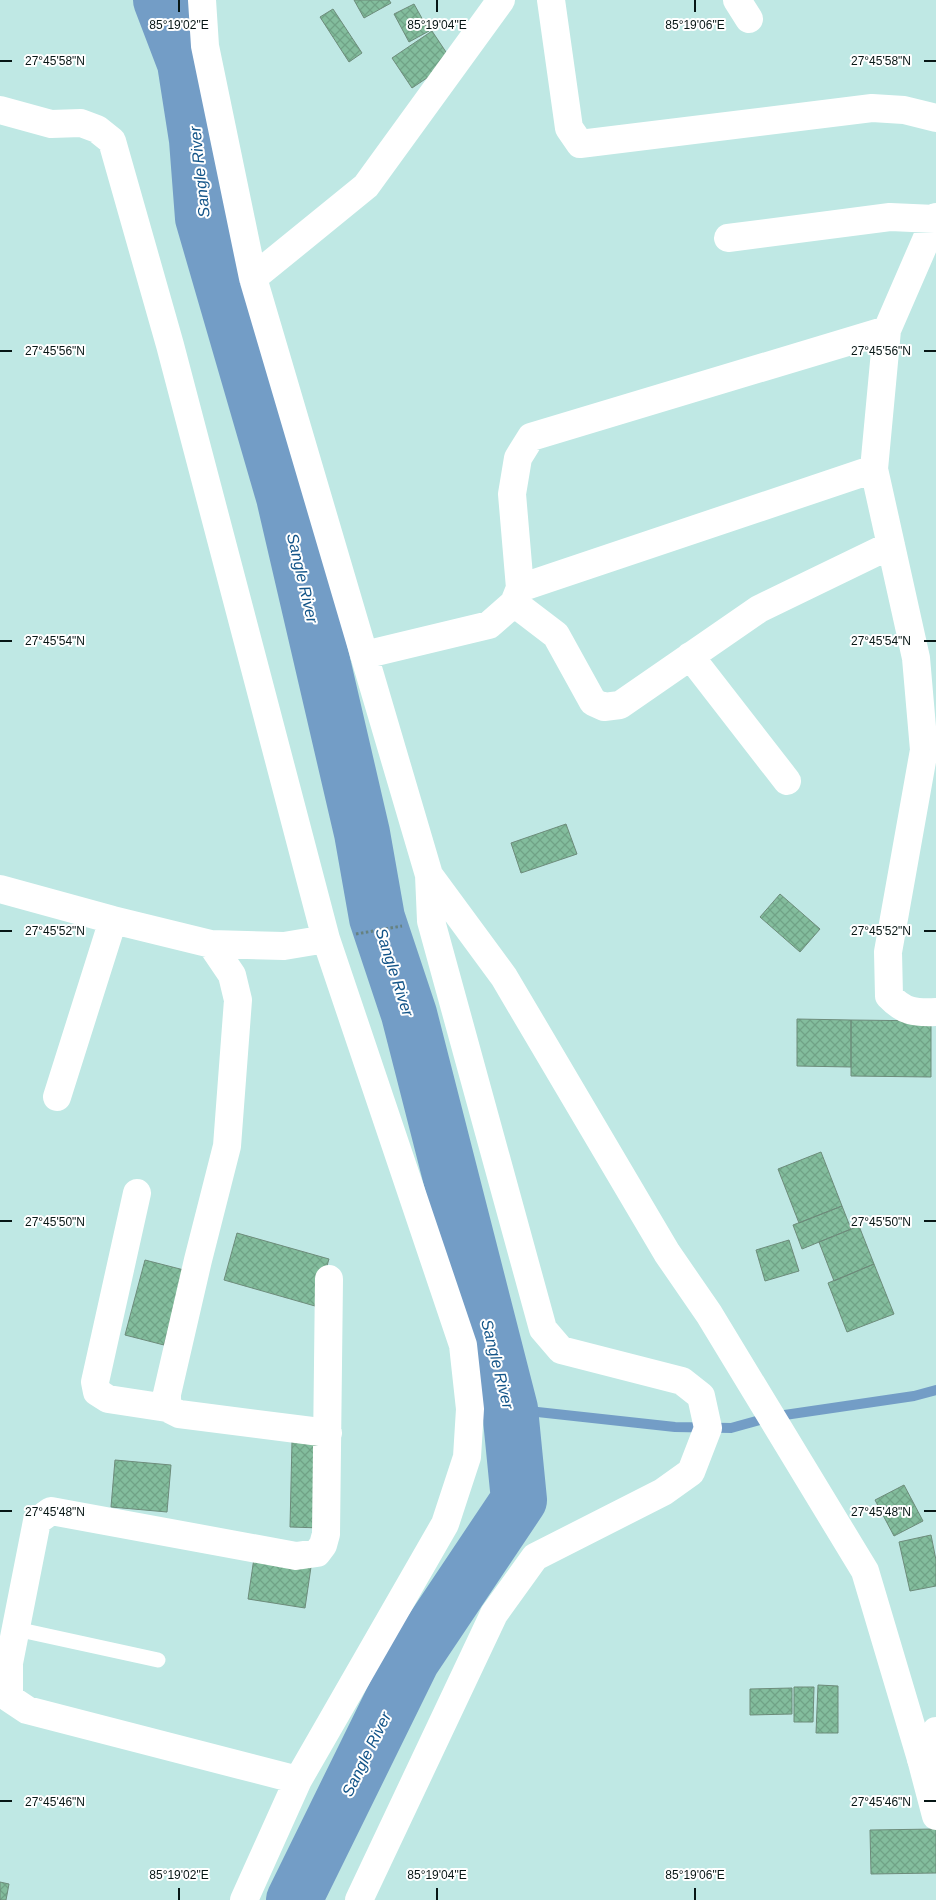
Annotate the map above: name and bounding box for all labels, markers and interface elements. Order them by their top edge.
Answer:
text: 85°19'02"E [149,18,209,32]
text: 85°19'04"E [407,18,467,32]
text: 85°19'06"E [665,18,725,32]
text: 27°45'58"N [25,54,85,68]
text: 27°45'58"N [851,54,911,68]
water label: Sangle River [186,125,213,218]
text: 27°45'56"N [25,344,85,358]
text: 27°45'56"N [851,344,911,358]
water label: Sangle River [284,532,321,625]
text: 27°45'54"N [25,634,85,648]
text: 27°45'54"N [851,634,911,648]
text: 27°45'52"N [25,924,85,938]
text: 27°45'52"N [851,924,911,938]
water label: Sangle River [372,926,417,1019]
text: 27°45'50"N [25,1215,85,1229]
text: 27°45'50"N [851,1215,911,1229]
water label: Sangle River [478,1318,517,1411]
text: 27°45'48"N [25,1505,85,1519]
text: 27°45'48"N [851,1505,911,1519]
water label: Sangle River [339,1709,394,1799]
text: 27°45'46"N [25,1795,85,1809]
text: 27°45'46"N [851,1795,911,1809]
text: 85°19'02"E [149,1868,209,1882]
text: 85°19'04"E [407,1868,467,1882]
text: 85°19'06"E [665,1868,725,1882]

